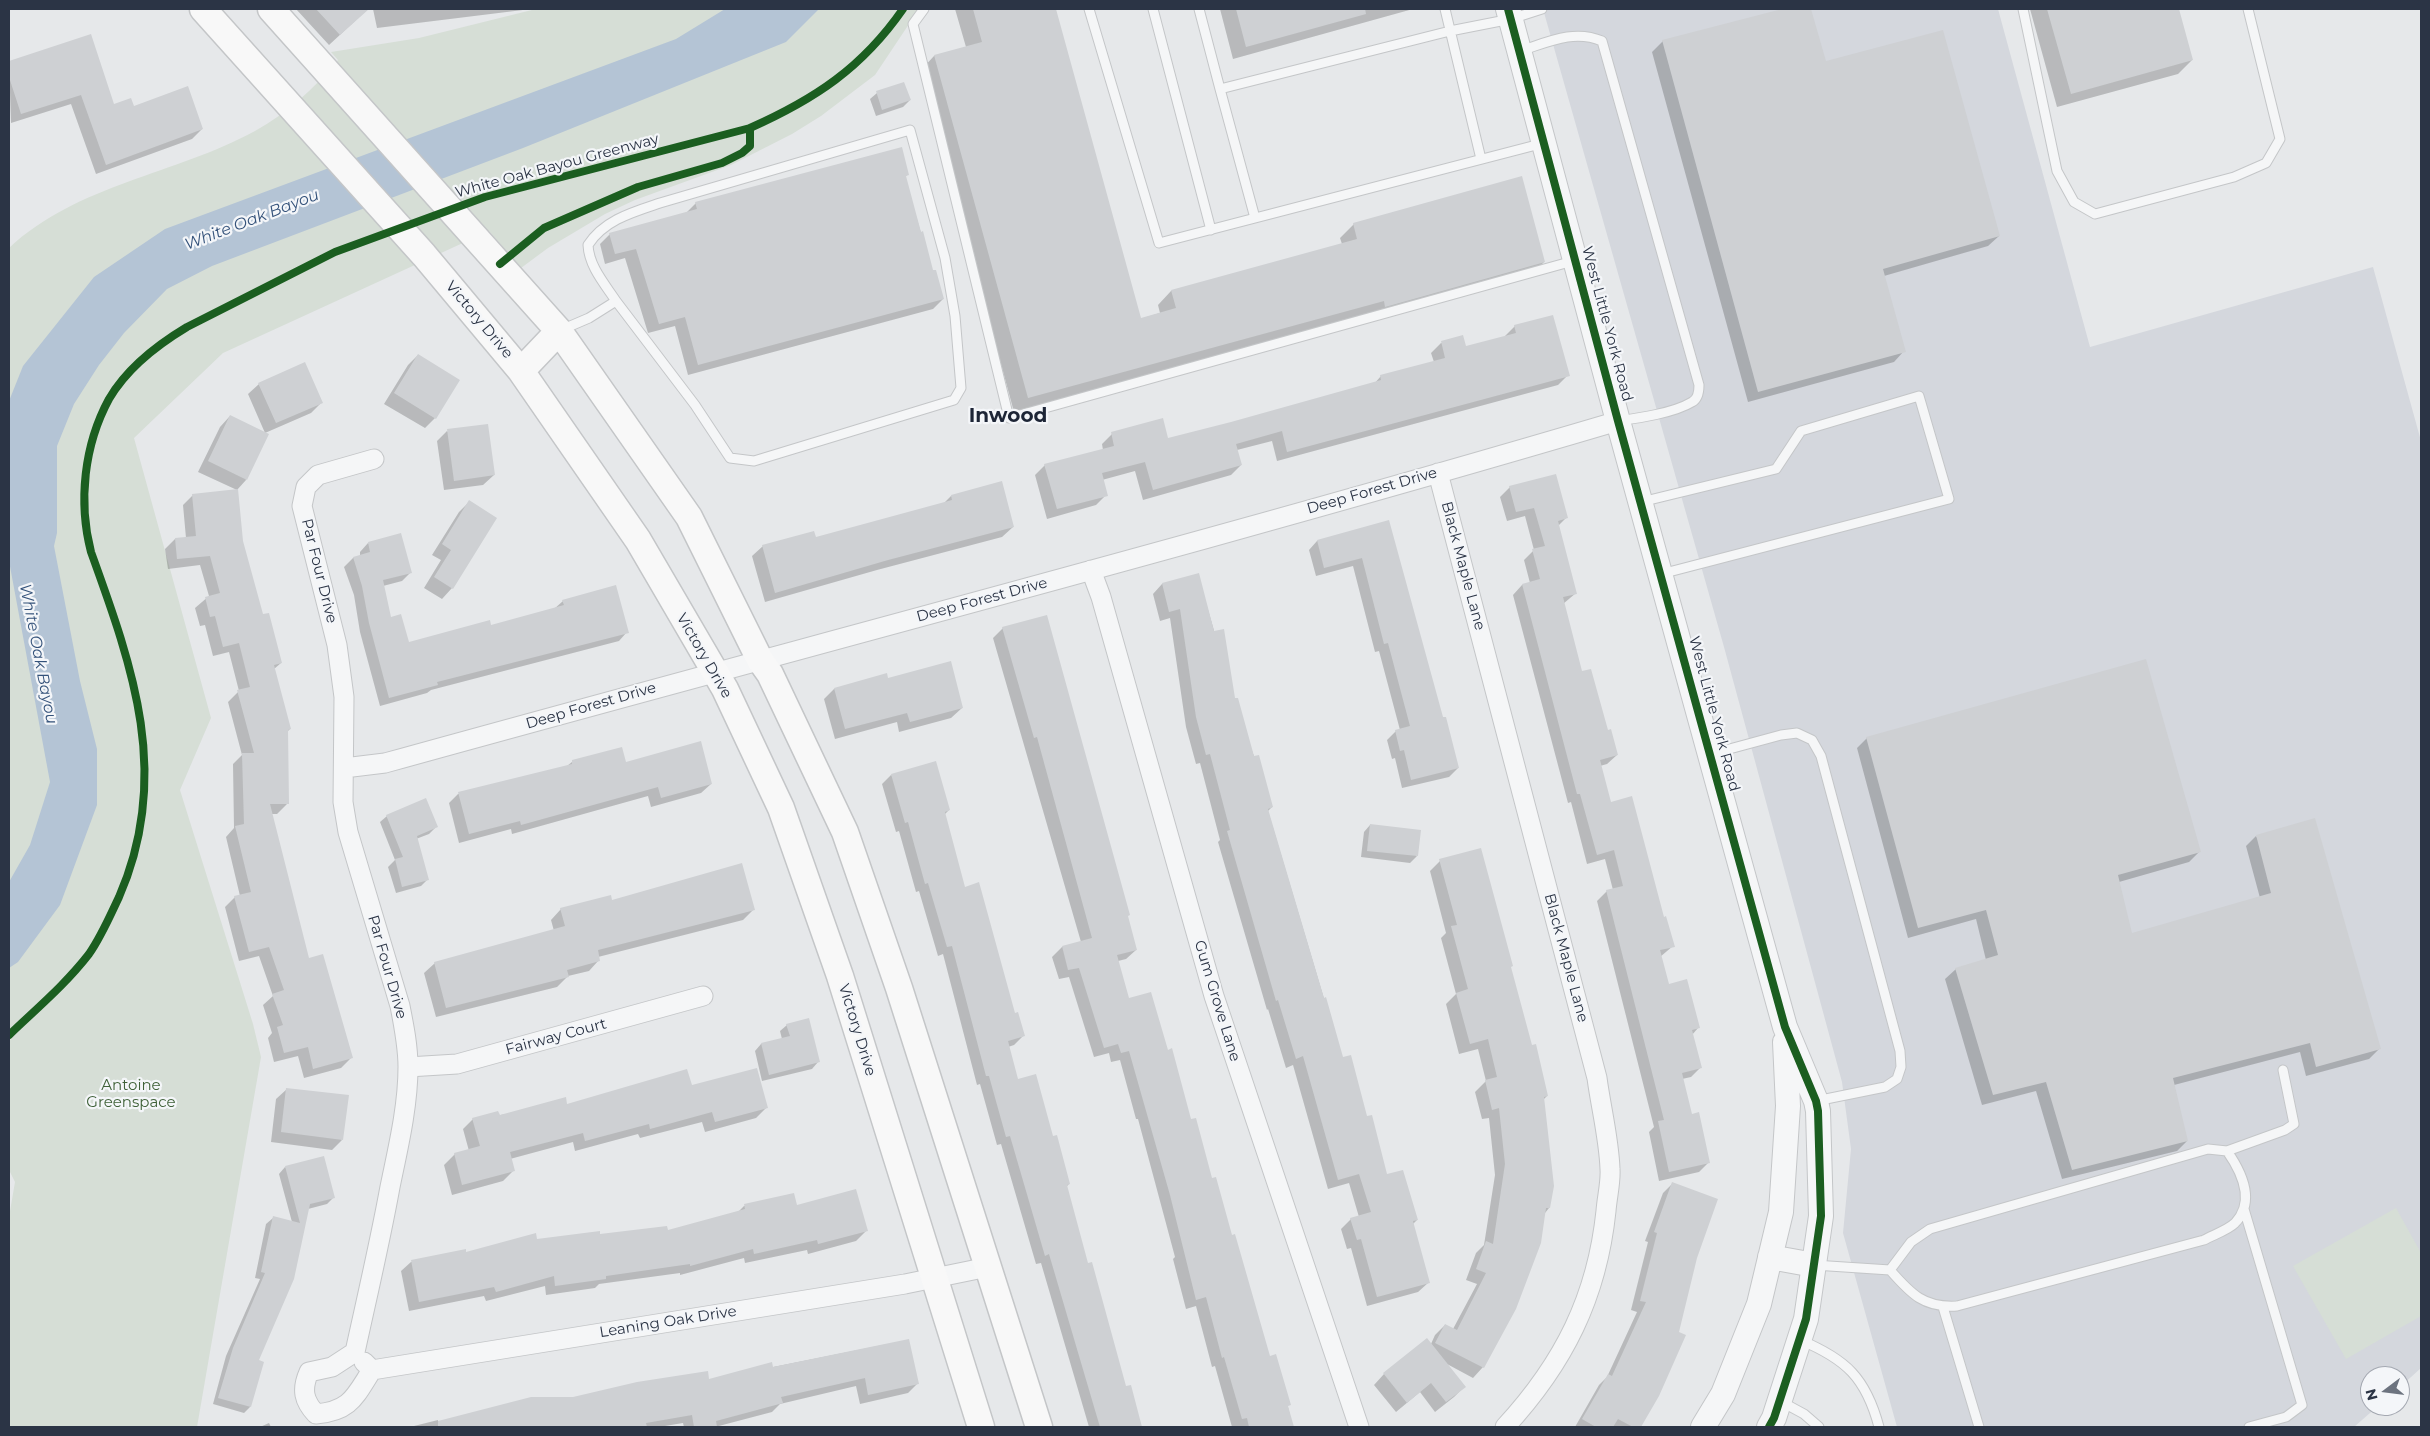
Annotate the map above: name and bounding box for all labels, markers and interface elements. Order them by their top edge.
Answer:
street label: White Oak Bayou Greenway [453,130,661,202]
water label: White Oak Bayou [182,186,322,254]
street label: West Little York Road [1578,244,1636,404]
street label: Victory Drive [441,278,517,362]
district label: Inwood [969,404,1047,428]
street label: Deep Forest Drive [1305,464,1439,518]
street label: Black Maple Lane [1437,500,1489,632]
street label: Par Four Drive [297,517,341,625]
street label: Deep Forest Drive [915,574,1049,626]
water label: White Oak Bayou [15,582,61,726]
street label: Victory Drive [672,610,736,702]
street label: West Little York Road [1685,634,1743,794]
street label: Deep Forest Drive [524,679,658,733]
street label: Black Maple Lane [1540,892,1592,1024]
street label: Par Four Drive [364,913,410,1021]
street label: Gum Grove Lane [1190,938,1244,1064]
street label: Victory Drive [834,982,880,1078]
street label: Fairway Court [503,1015,609,1059]
park label: Antoine Greenspace [86,1077,176,1112]
street label: Leaning Oak Drive [598,1302,738,1342]
north arrow [2360,1366,2410,1416]
text: N [2361,1387,2382,1402]

